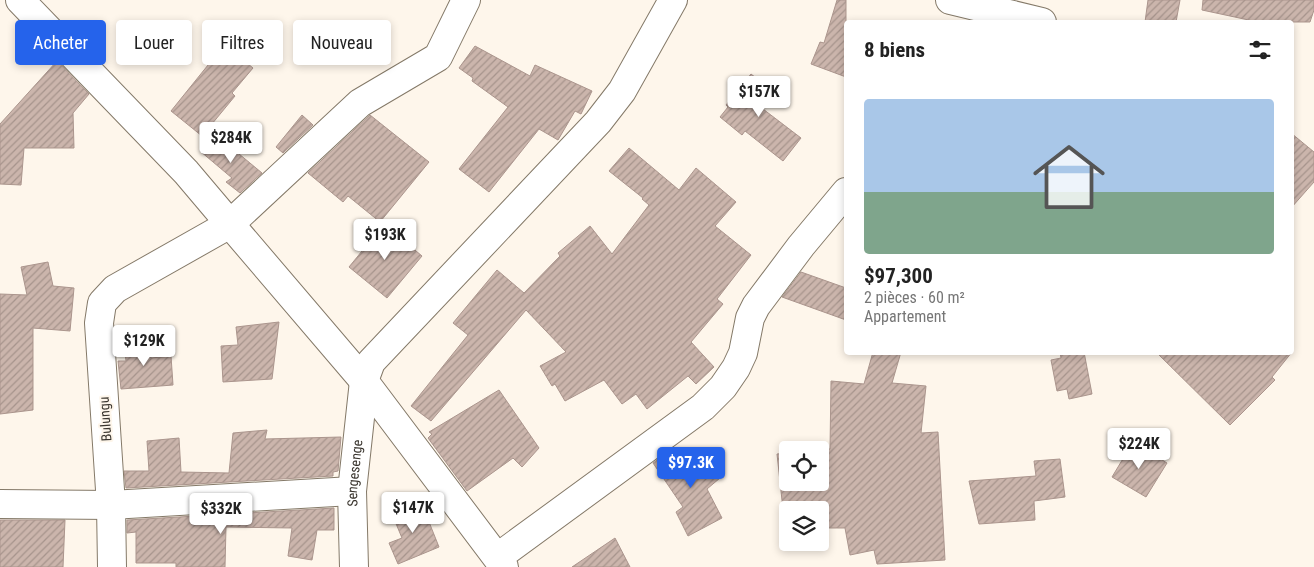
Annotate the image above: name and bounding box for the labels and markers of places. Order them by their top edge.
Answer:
pin: $157K [724,76,794,118]
pin: $284K [196,121,266,164]
pin: $193K [350,218,420,261]
pin: $129K [109,324,179,367]
pin: $224K [1104,428,1174,470]
pin: $97.3K [650,446,732,489]
pin: $332K [186,492,256,535]
pin: $147K [378,492,448,534]

